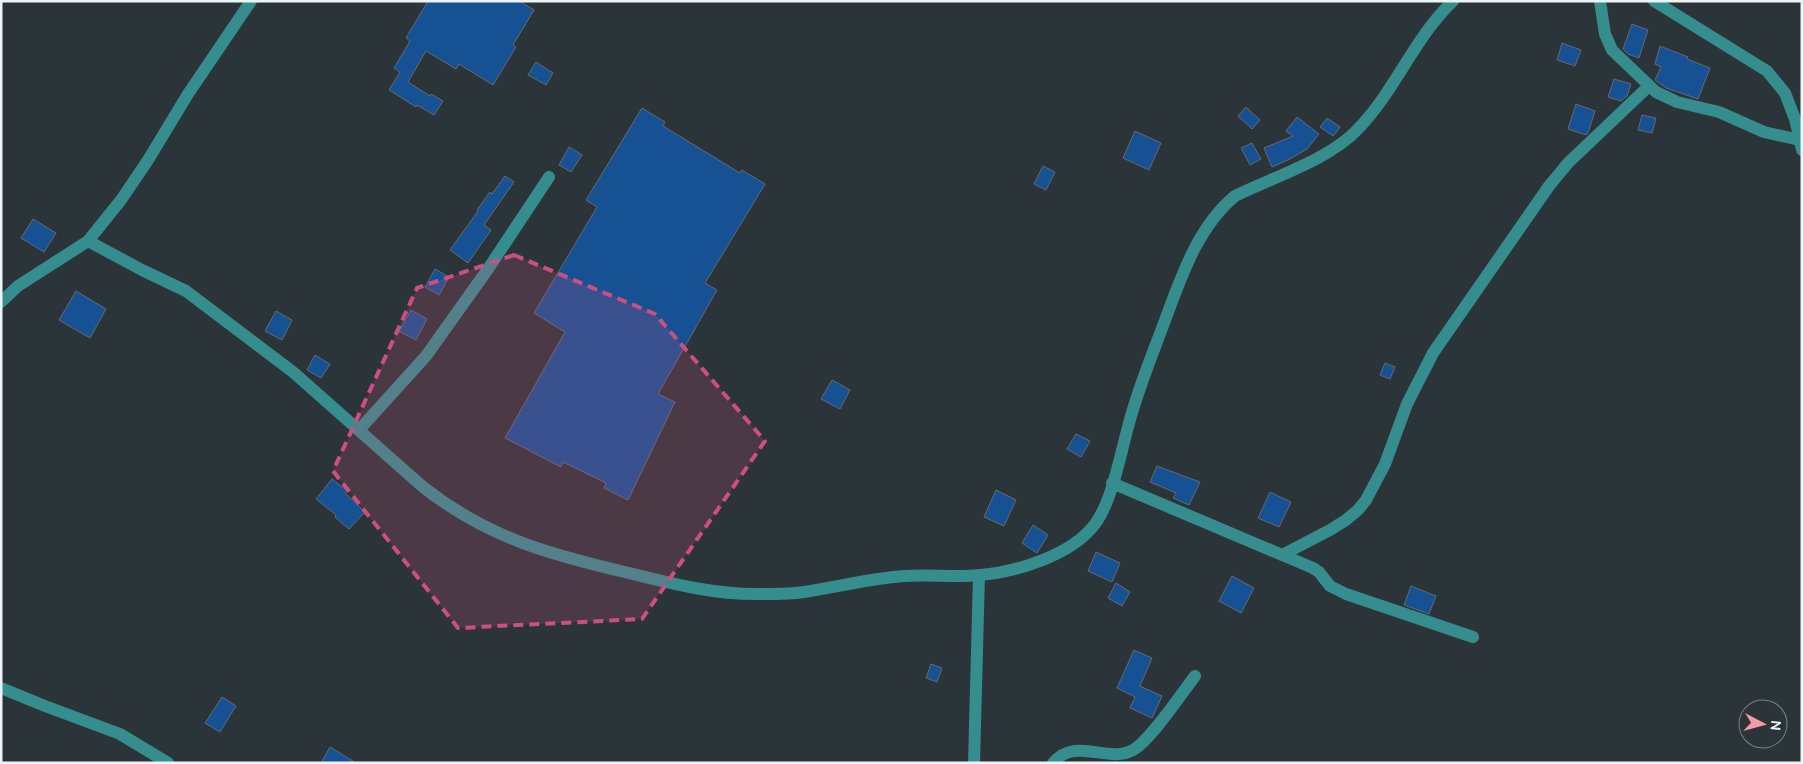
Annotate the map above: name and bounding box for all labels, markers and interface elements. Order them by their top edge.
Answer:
north arrow [1738,699,1788,749]
text: N [1767,719,1784,731]

